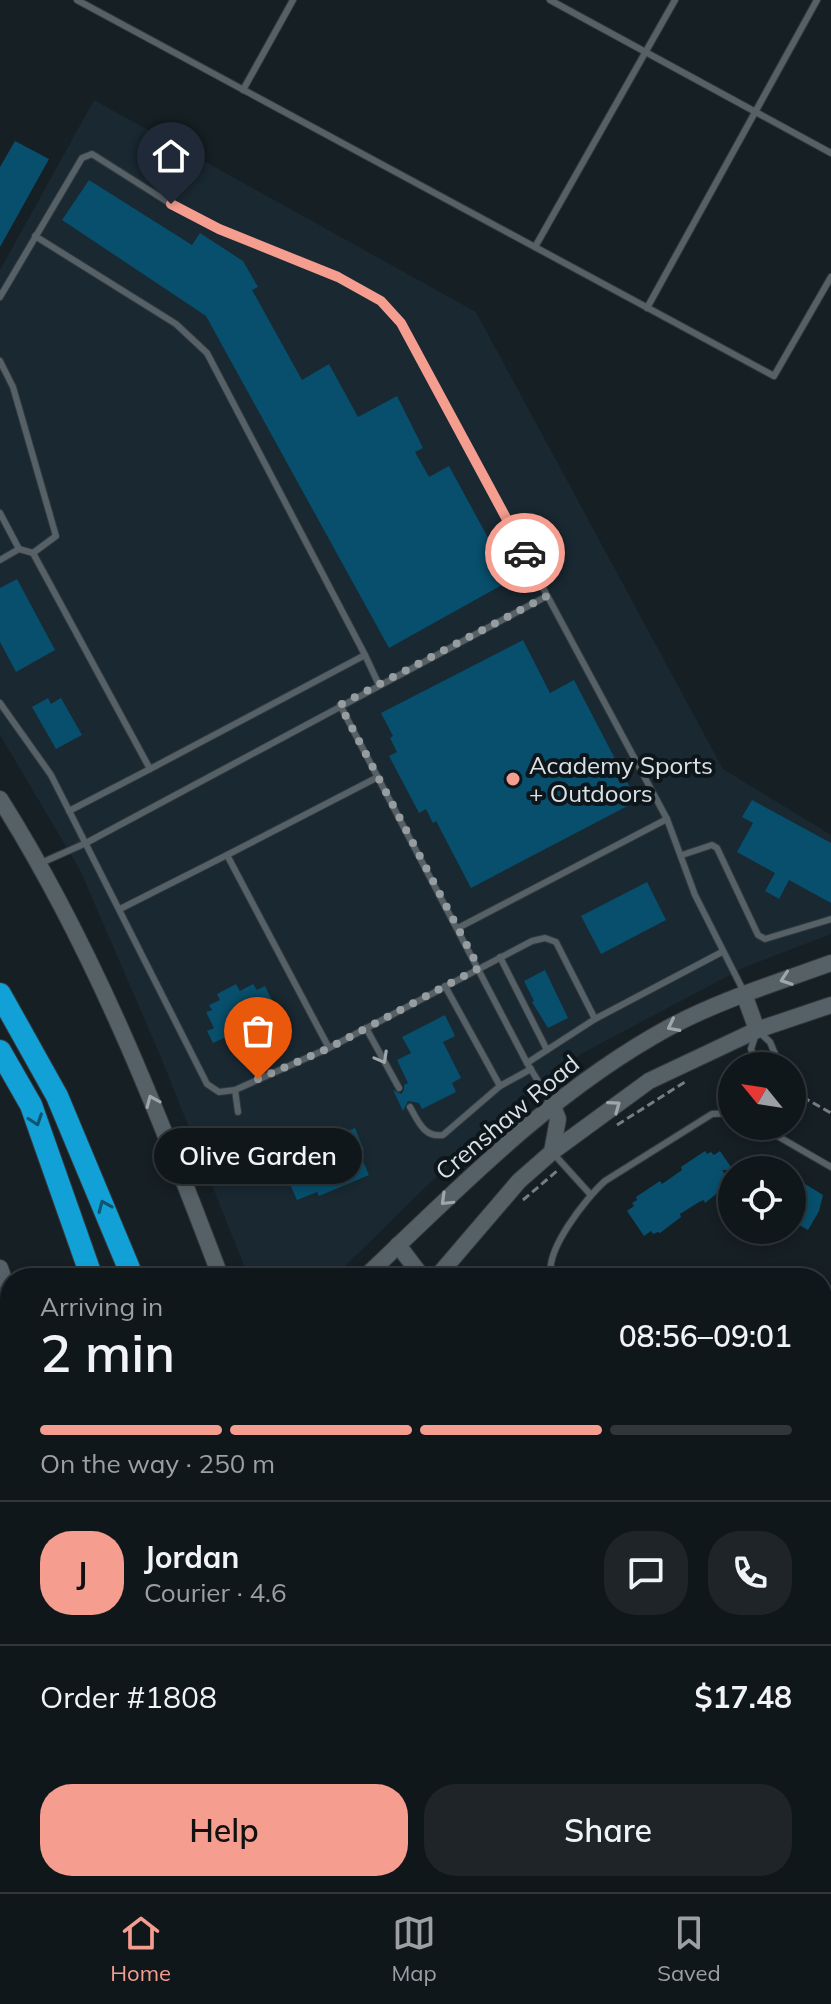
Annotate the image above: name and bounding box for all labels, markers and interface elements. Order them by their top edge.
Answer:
pin [137,122,205,204]
icon: home [149,134,193,178]
courier [485,513,565,593]
icon: car [503,531,547,575]
place label: Academy Sports + Outdoors [529,750,713,808]
marker: Academy Sports + Outdoors [504,770,522,788]
one-way arrow [779,970,793,986]
pin [224,997,292,1079]
icon: bag [236,1009,280,1053]
one-way arrow [667,1016,682,1031]
street label: Crenshaw Road [429,1048,585,1186]
one-way arrow [372,1049,388,1064]
north arrow [718,1052,806,1140]
map controls [718,1052,806,1244]
one-way arrow [146,1095,162,1109]
one-way arrow [606,1101,621,1116]
one-way arrow [26,1112,43,1126]
callout: Olive Garden [154,1127,362,1183]
text: Olive Garden [179,1139,337,1172]
button: locate [718,1156,806,1244]
one-way arrow [441,1191,455,1206]
one-way arrow [97,1200,113,1214]
text: Arriving in [40,1290,163,1323]
text: 08:56–09:01 [619,1317,792,1355]
text: 2 min [40,1320,175,1385]
text: On the way · 250 m [40,1447,275,1480]
button: chat [604,1531,688,1615]
button: phone [708,1531,792,1615]
text: Jordan [144,1538,239,1576]
text: J [77,1554,87,1592]
text: Courier · 4.6 [144,1576,287,1609]
text: Order #1808 [40,1678,217,1716]
text: $17.48 [695,1678,792,1716]
button: Help [40,1784,408,1876]
button: Share [424,1784,792,1876]
tab: Home [110,1911,171,1987]
tab: Map [391,1911,437,1987]
tab: Saved [657,1911,721,1987]

